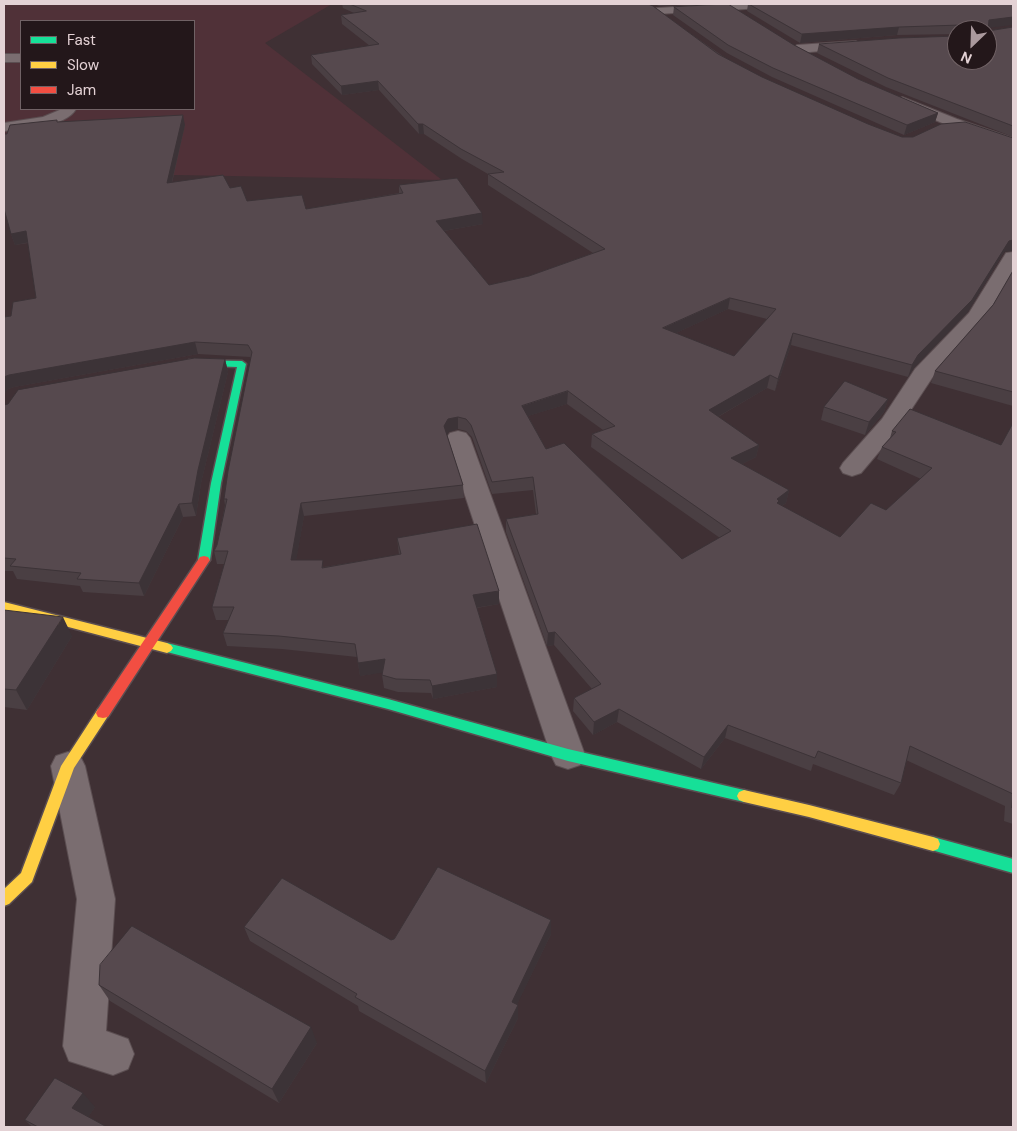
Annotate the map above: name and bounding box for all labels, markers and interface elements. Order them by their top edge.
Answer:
legend [20,20,195,110]
north arrow [947,20,997,70]
text: Fast [67,30,96,50]
text: N [958,47,975,68]
text: Slow [67,55,99,75]
text: Jam [67,80,96,100]

